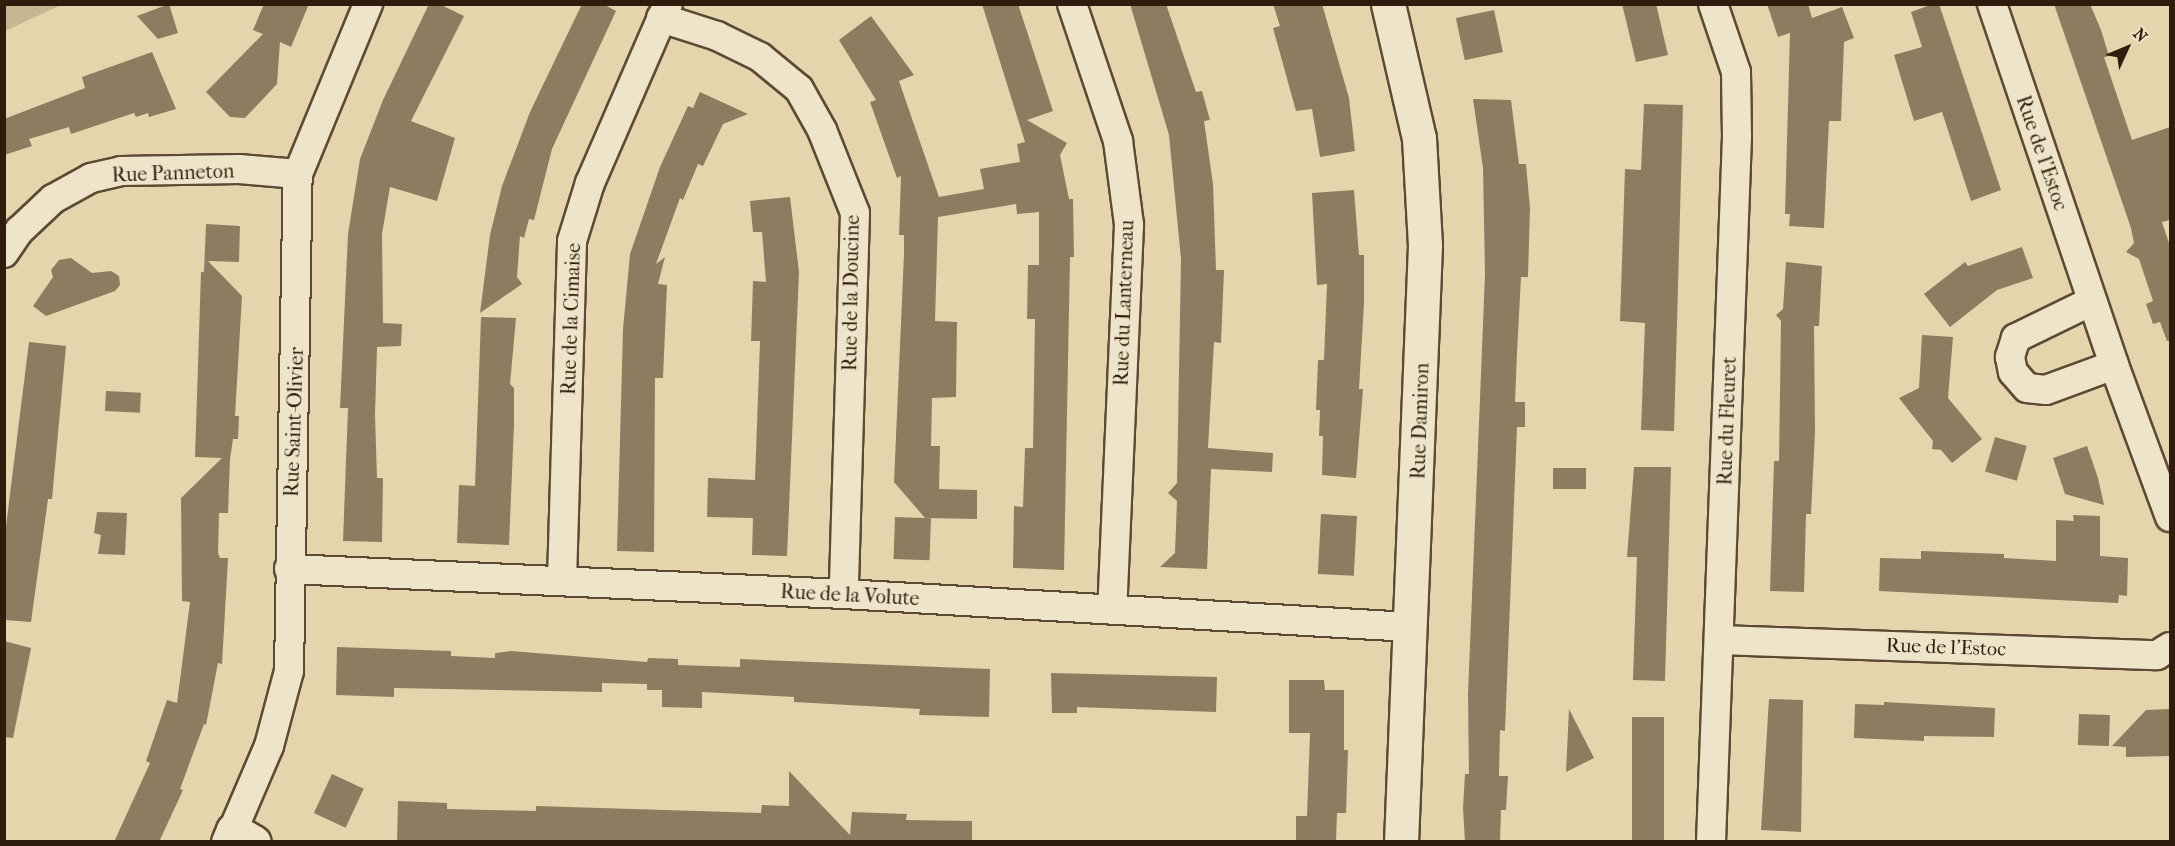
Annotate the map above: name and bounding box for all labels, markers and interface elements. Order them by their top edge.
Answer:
north arrow [2097,18,2157,78]
text: N [2129,24,2151,46]
street label: Rue de l'Estoc [2011,92,2073,214]
street label: Rue Panneton [111,159,235,187]
street label: Rue de la Doucine [838,215,864,371]
street label: Rue du Lanterneau [1109,219,1139,387]
street label: Rue de la Cimaise [556,243,586,395]
street label: Rue Saint-Olivier [279,347,309,497]
street label: Rue du Fleuret [1713,356,1741,486]
street label: Rue Damiron [1406,362,1434,480]
street label: Rue de la Volute [780,579,920,611]
street label: Rue de l'Estoc [1886,633,2006,661]

